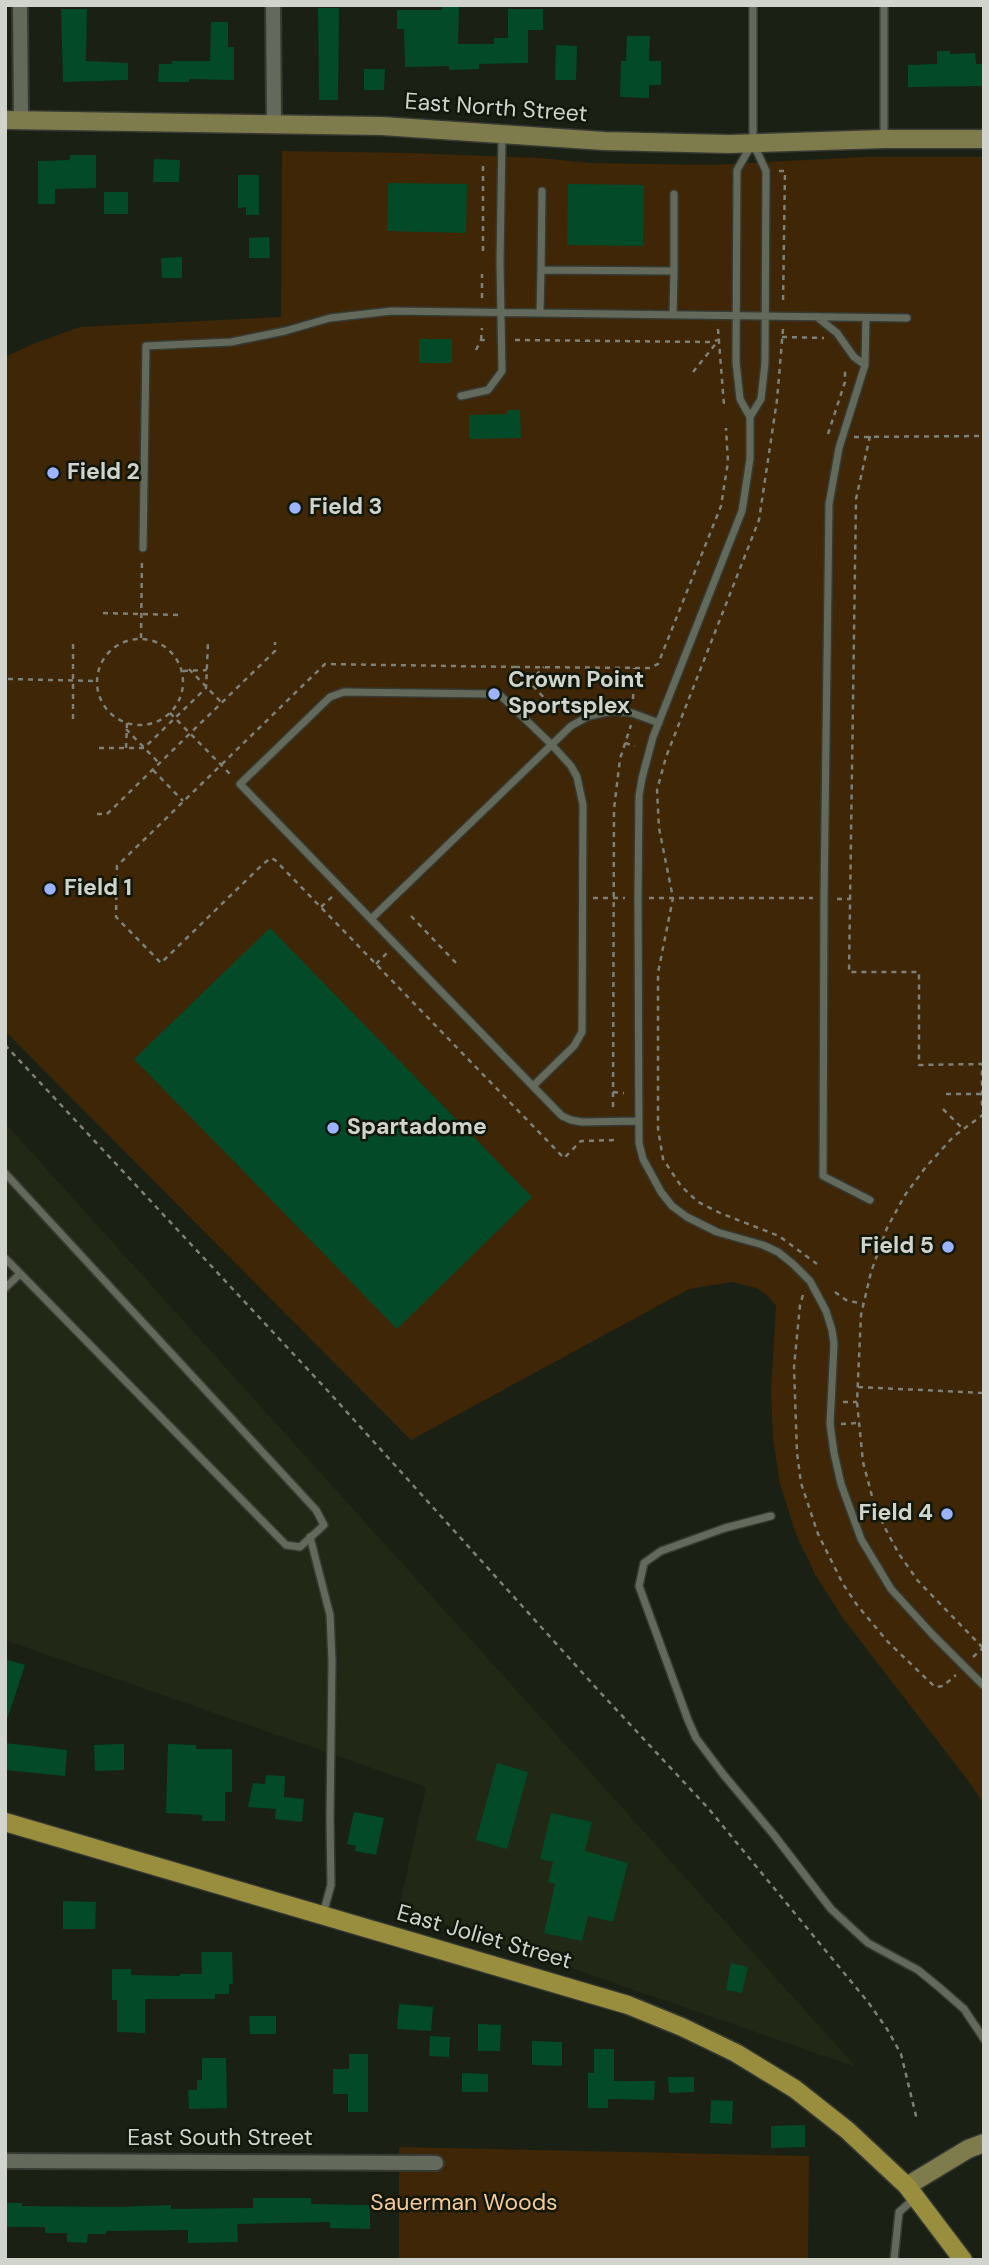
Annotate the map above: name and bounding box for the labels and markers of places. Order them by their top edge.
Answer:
place label: Field 2 [67,459,140,487]
marker: Field 2 [45,465,61,481]
place label: Field 3 [309,494,382,522]
marker: Field 3 [287,500,303,516]
place label: Crown Point Sportsplex [508,667,644,721]
marker: Crown Point Sportsplex [486,686,502,702]
place label: Field 1 [64,875,132,903]
marker: Field 1 [42,881,58,897]
place label: Spartadome [347,1114,487,1142]
marker: Spartadome [325,1120,341,1136]
place label: Field 5 [860,1233,934,1261]
marker: Field 5 [940,1239,956,1255]
place label: Field 4 [859,1500,933,1528]
marker: Field 4 [939,1506,955,1522]

